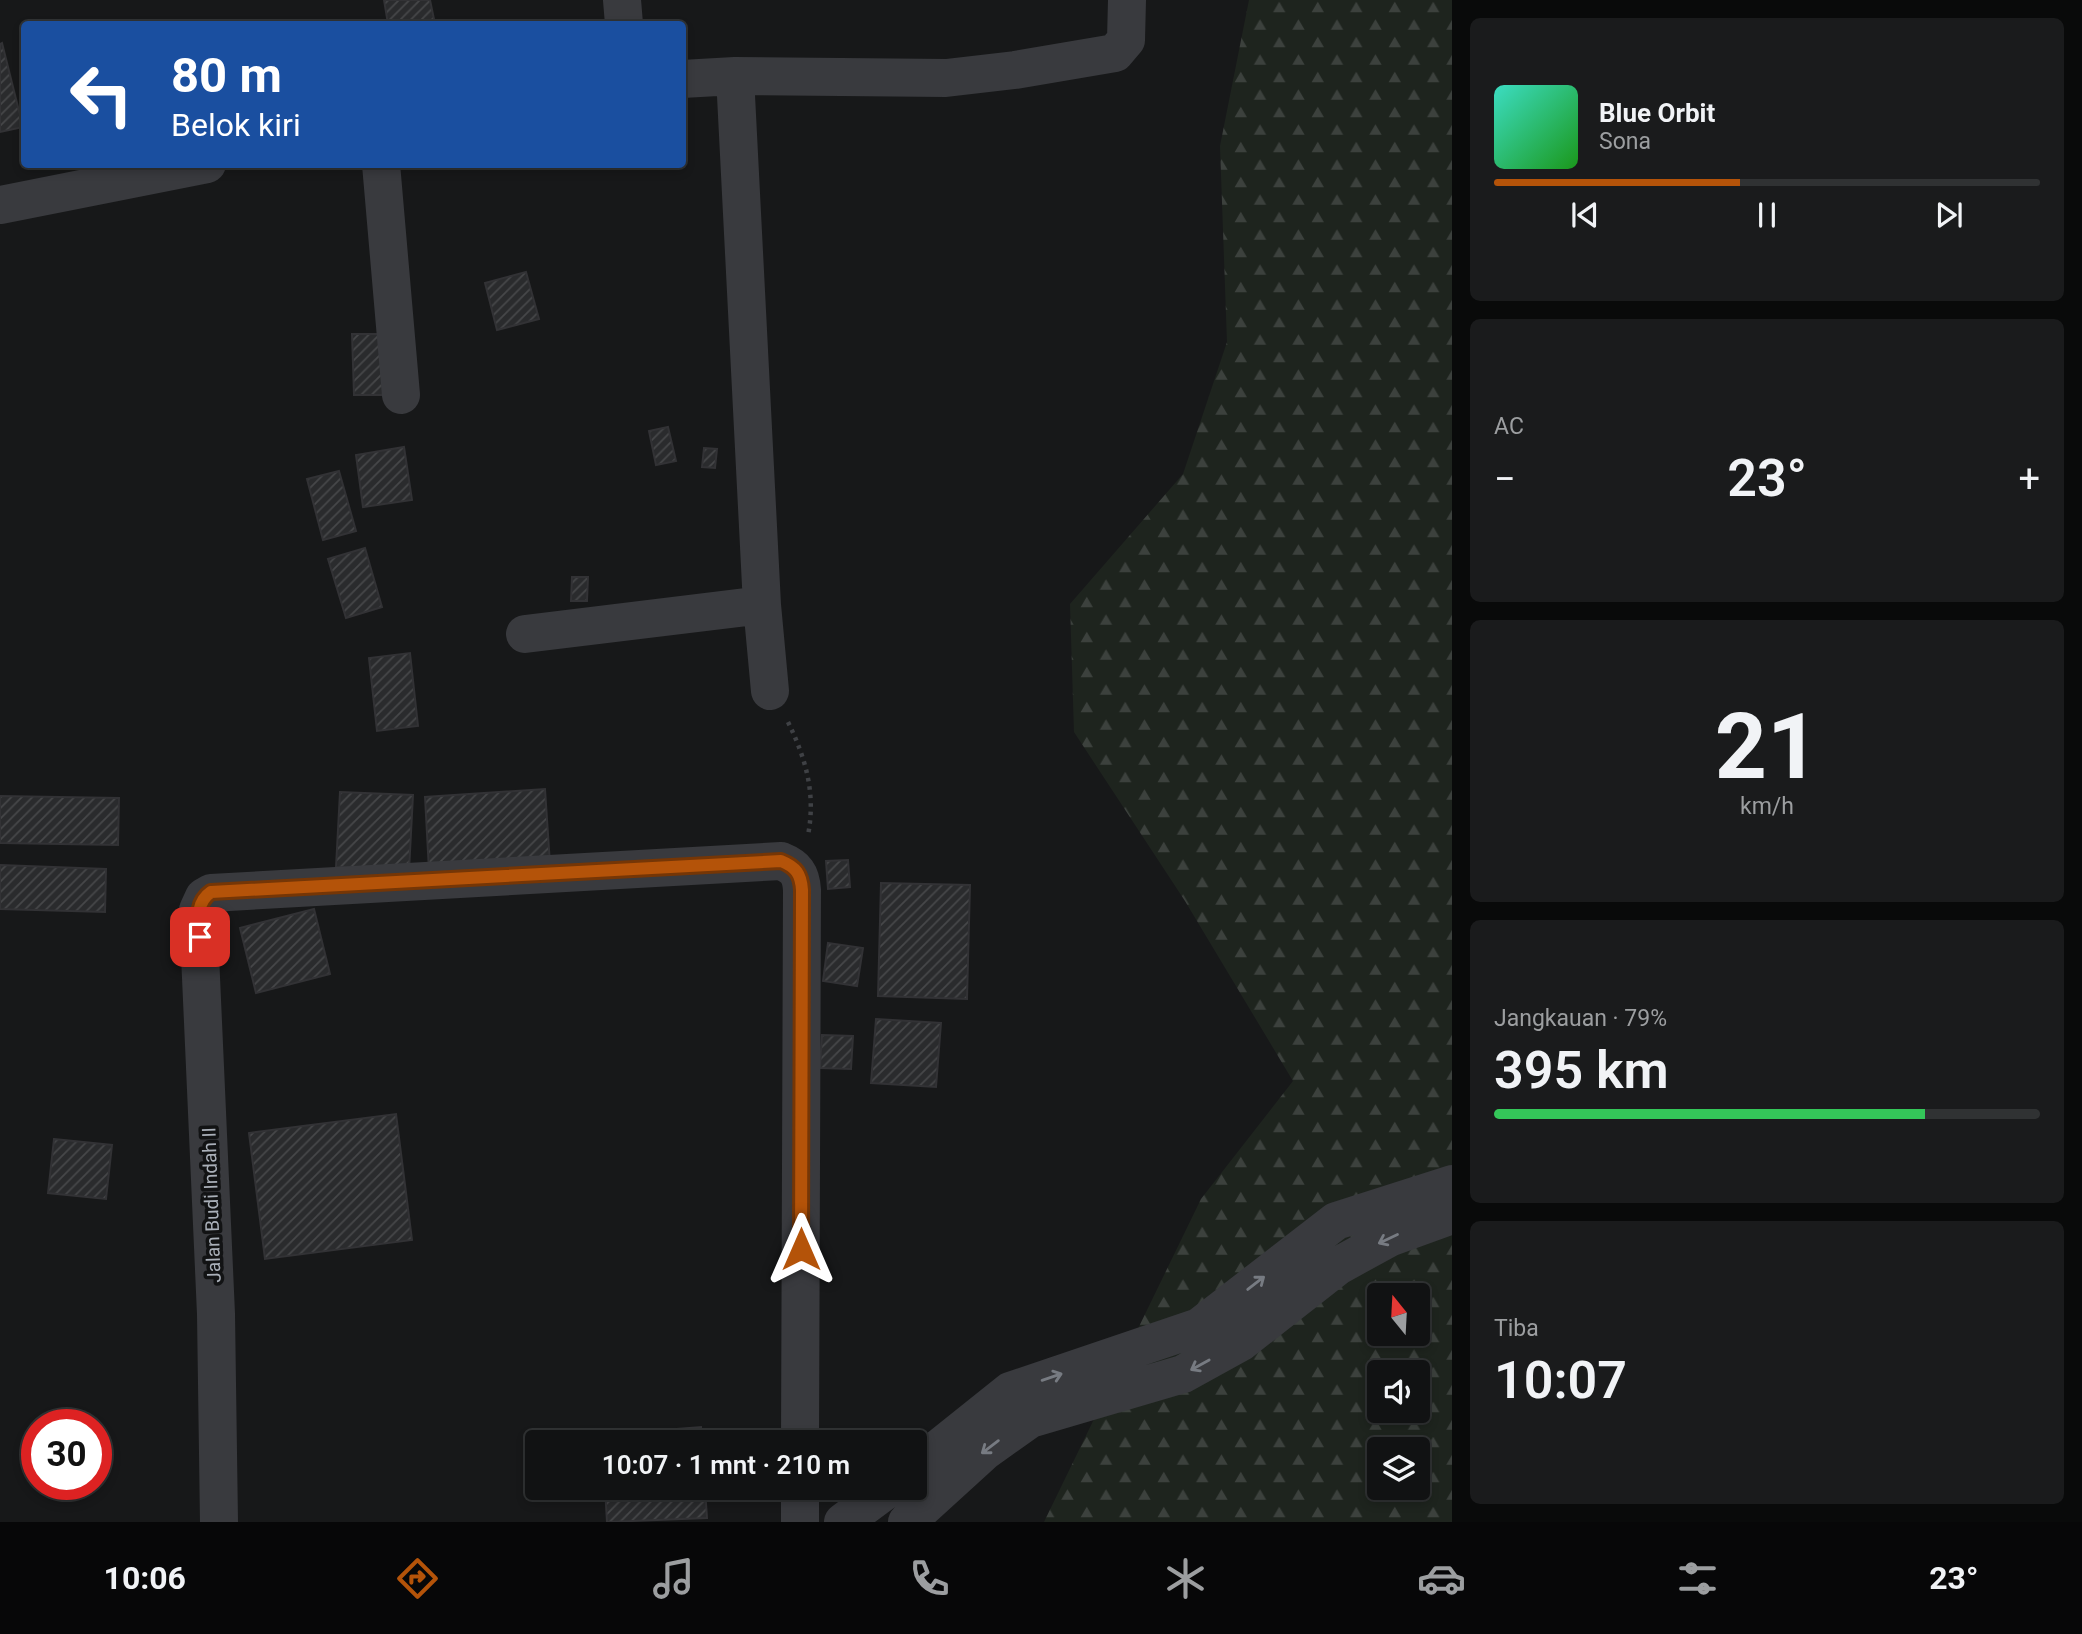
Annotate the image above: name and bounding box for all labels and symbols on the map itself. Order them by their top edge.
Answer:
pin [170,907,230,967]
street label: Jalan Budi Indah II [197,1127,226,1283]
position arrow [764,1212,838,1286]
one-way arrow [1378,1233,1399,1247]
one-way arrow [1247,1275,1265,1290]
north arrow [1367,1283,1430,1346]
one-way arrow [1190,1358,1210,1372]
one-way arrow [1041,1370,1063,1383]
speed limit sign: 30 [21,1409,112,1500]
one-way arrow [981,1440,1000,1455]

